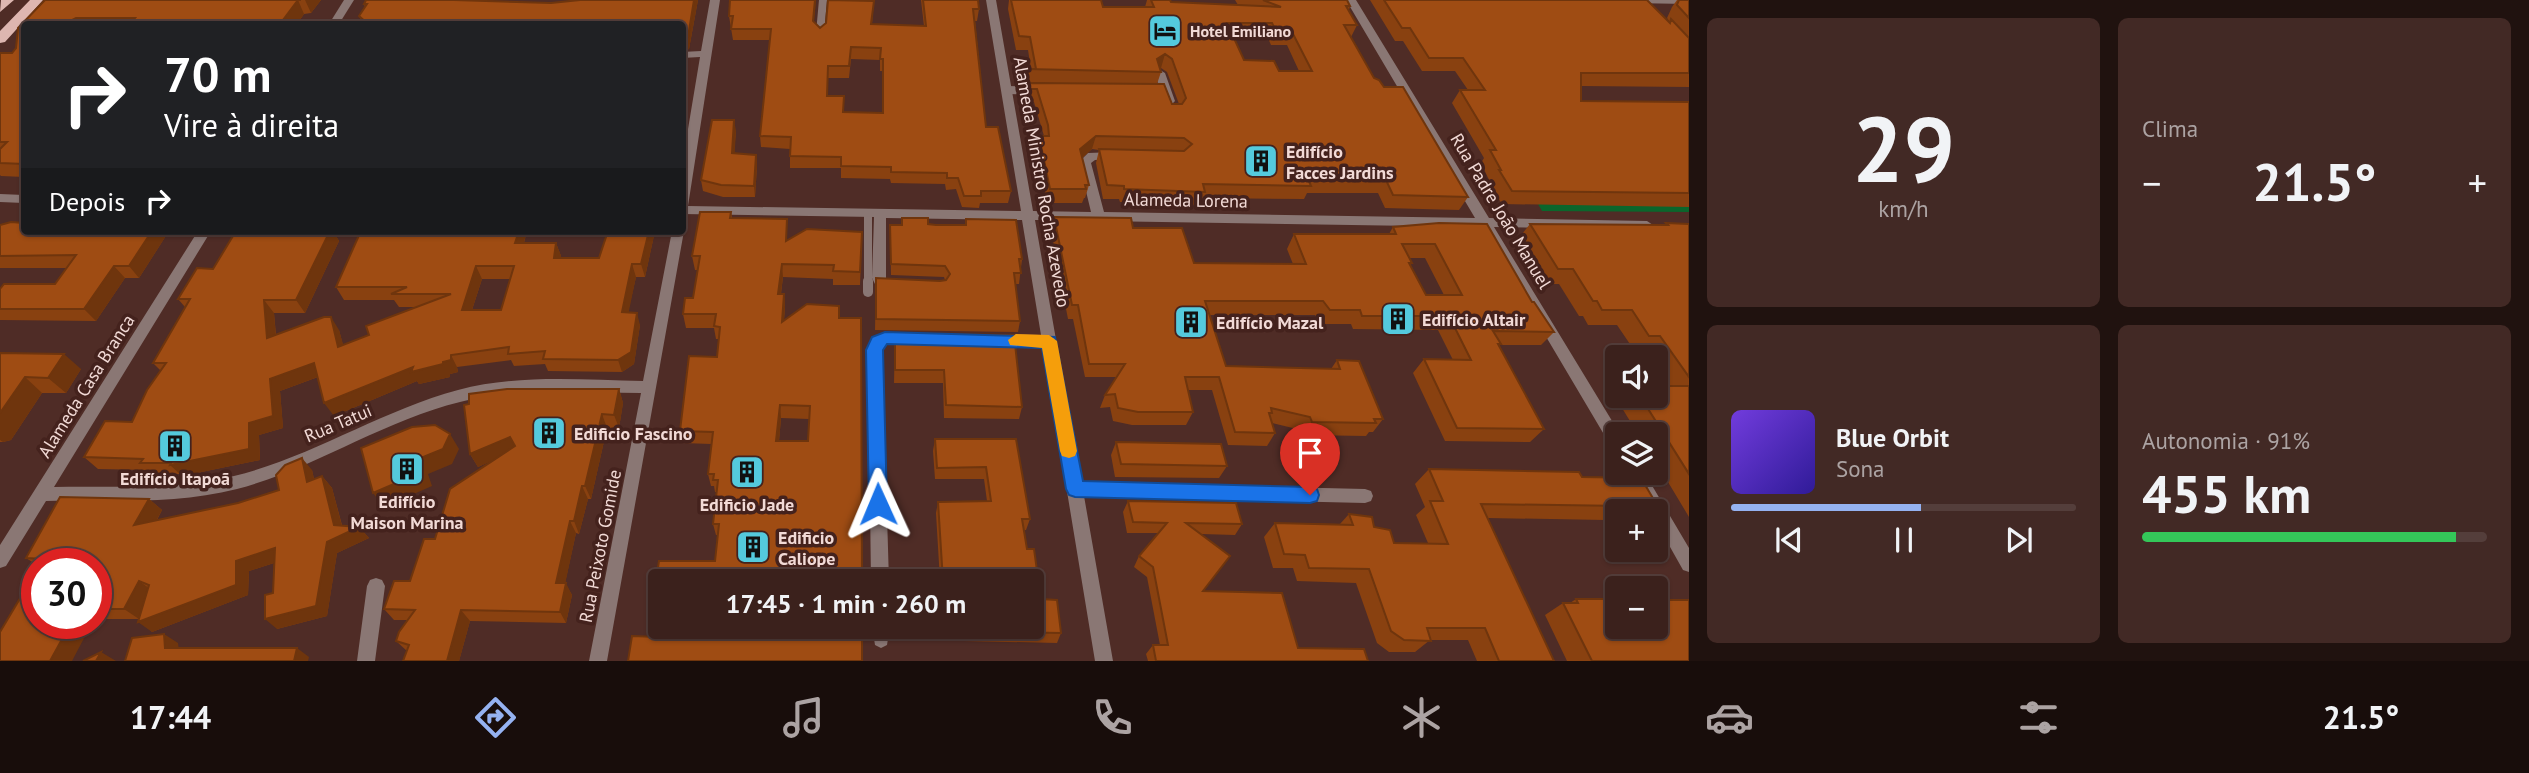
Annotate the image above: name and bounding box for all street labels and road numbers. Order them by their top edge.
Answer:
street label: Alameda Ministro Rocha Azevedo [1009,55,1075,309]
street label: Rua Padre João Manuel [1445,129,1557,294]
street label: Alameda Lorena [1124,187,1248,213]
street label: Alameda Casa Branca [33,310,139,462]
street label: Rua Tatui [301,399,375,447]
street label: Rua Peixoto Gomide [574,468,626,624]

